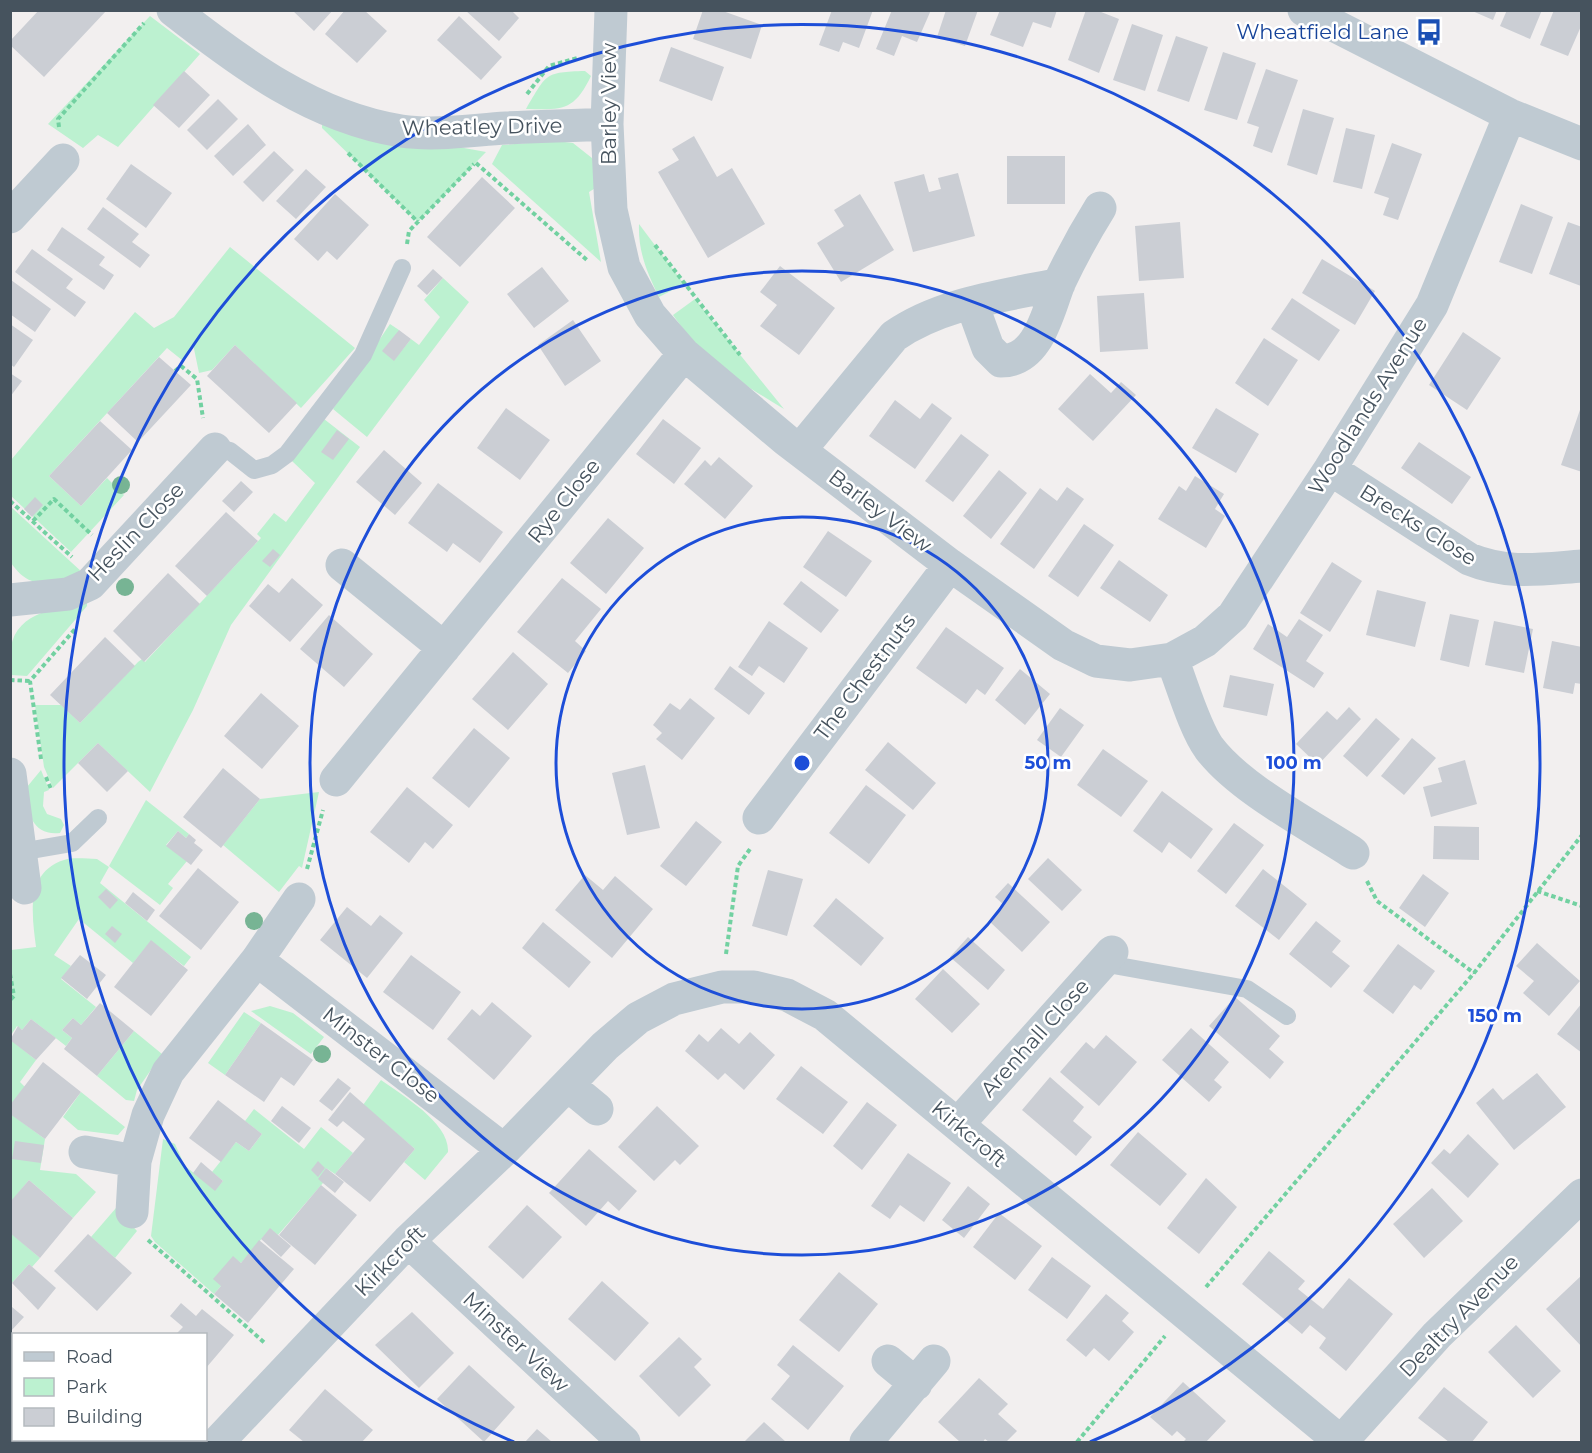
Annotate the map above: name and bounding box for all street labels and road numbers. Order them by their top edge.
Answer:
street label: Barley View [596,42,621,165]
street label: Wheatley Drive [402,113,562,140]
street label: Woodlands Avenue [1303,313,1432,499]
street label: Rye Close [522,454,605,548]
street label: Barley View [824,464,937,558]
street label: Heslin Close [82,477,189,586]
street label: Brecks Close [1355,479,1481,570]
street label: The Chestnuts [809,608,920,745]
street label: Arenhall Close [975,974,1094,1102]
street label: Minster Close [318,1001,445,1108]
street label: Kirkcroft [927,1095,1012,1172]
street label: Kirkcroft [349,1220,430,1301]
street label: Dealtry Avenue [1394,1249,1523,1382]
street label: Minster View [458,1286,575,1397]

